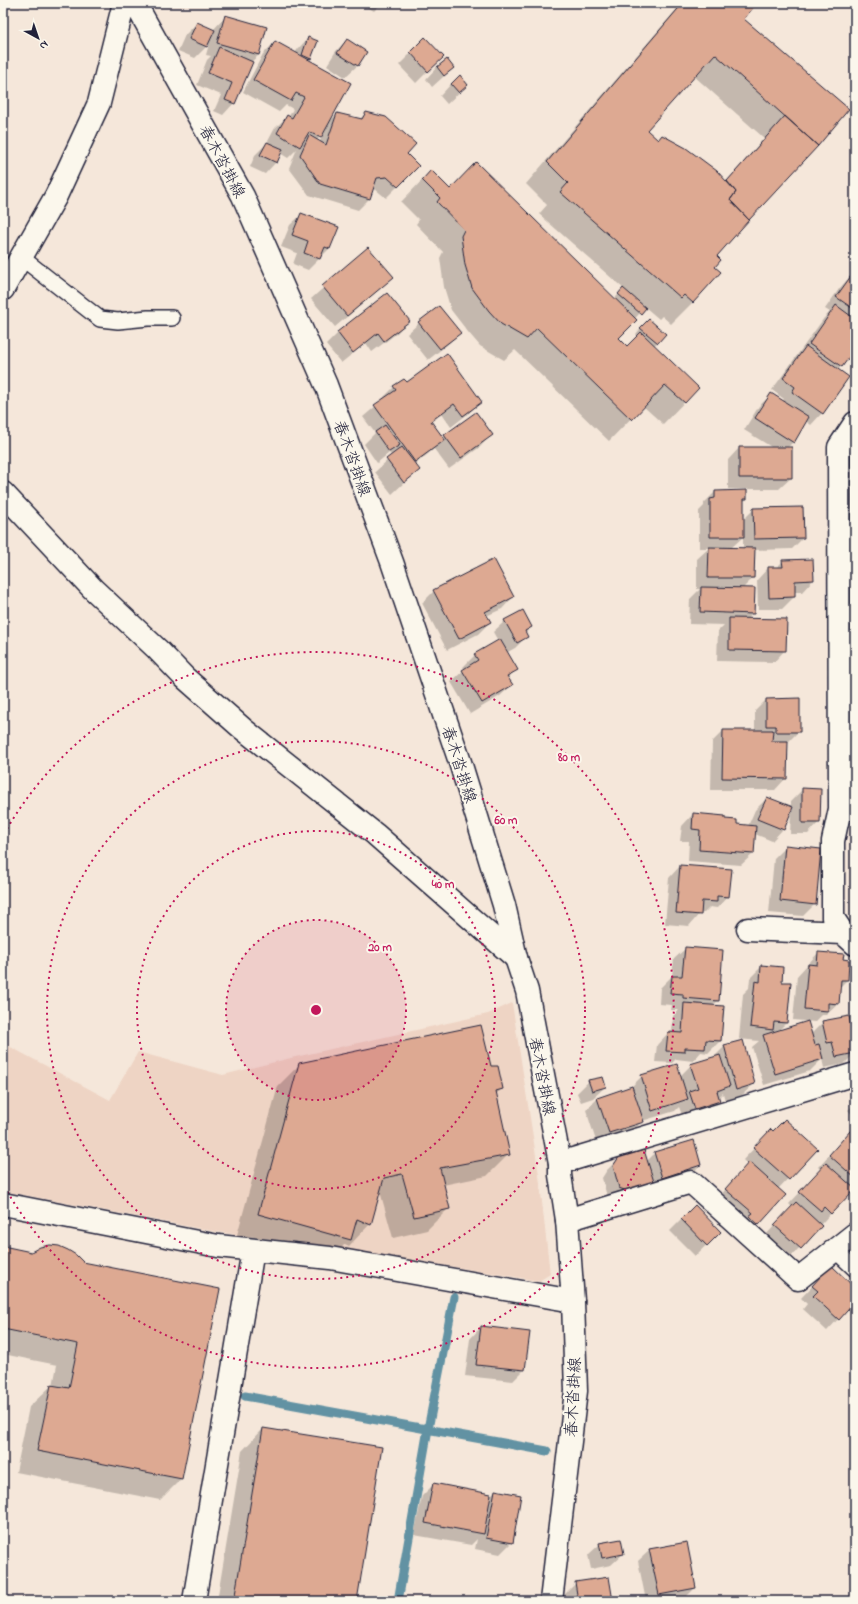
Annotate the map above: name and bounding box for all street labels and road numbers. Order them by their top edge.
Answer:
street label: 春木沓掛線 [192,121,251,203]
street label: 春木沓掛線 [326,417,376,500]
street label: 春木沓掛線 [434,723,482,806]
street label: 春木沓掛線 [522,1035,560,1118]
street label: 春木沓掛線 [560,1357,588,1438]

